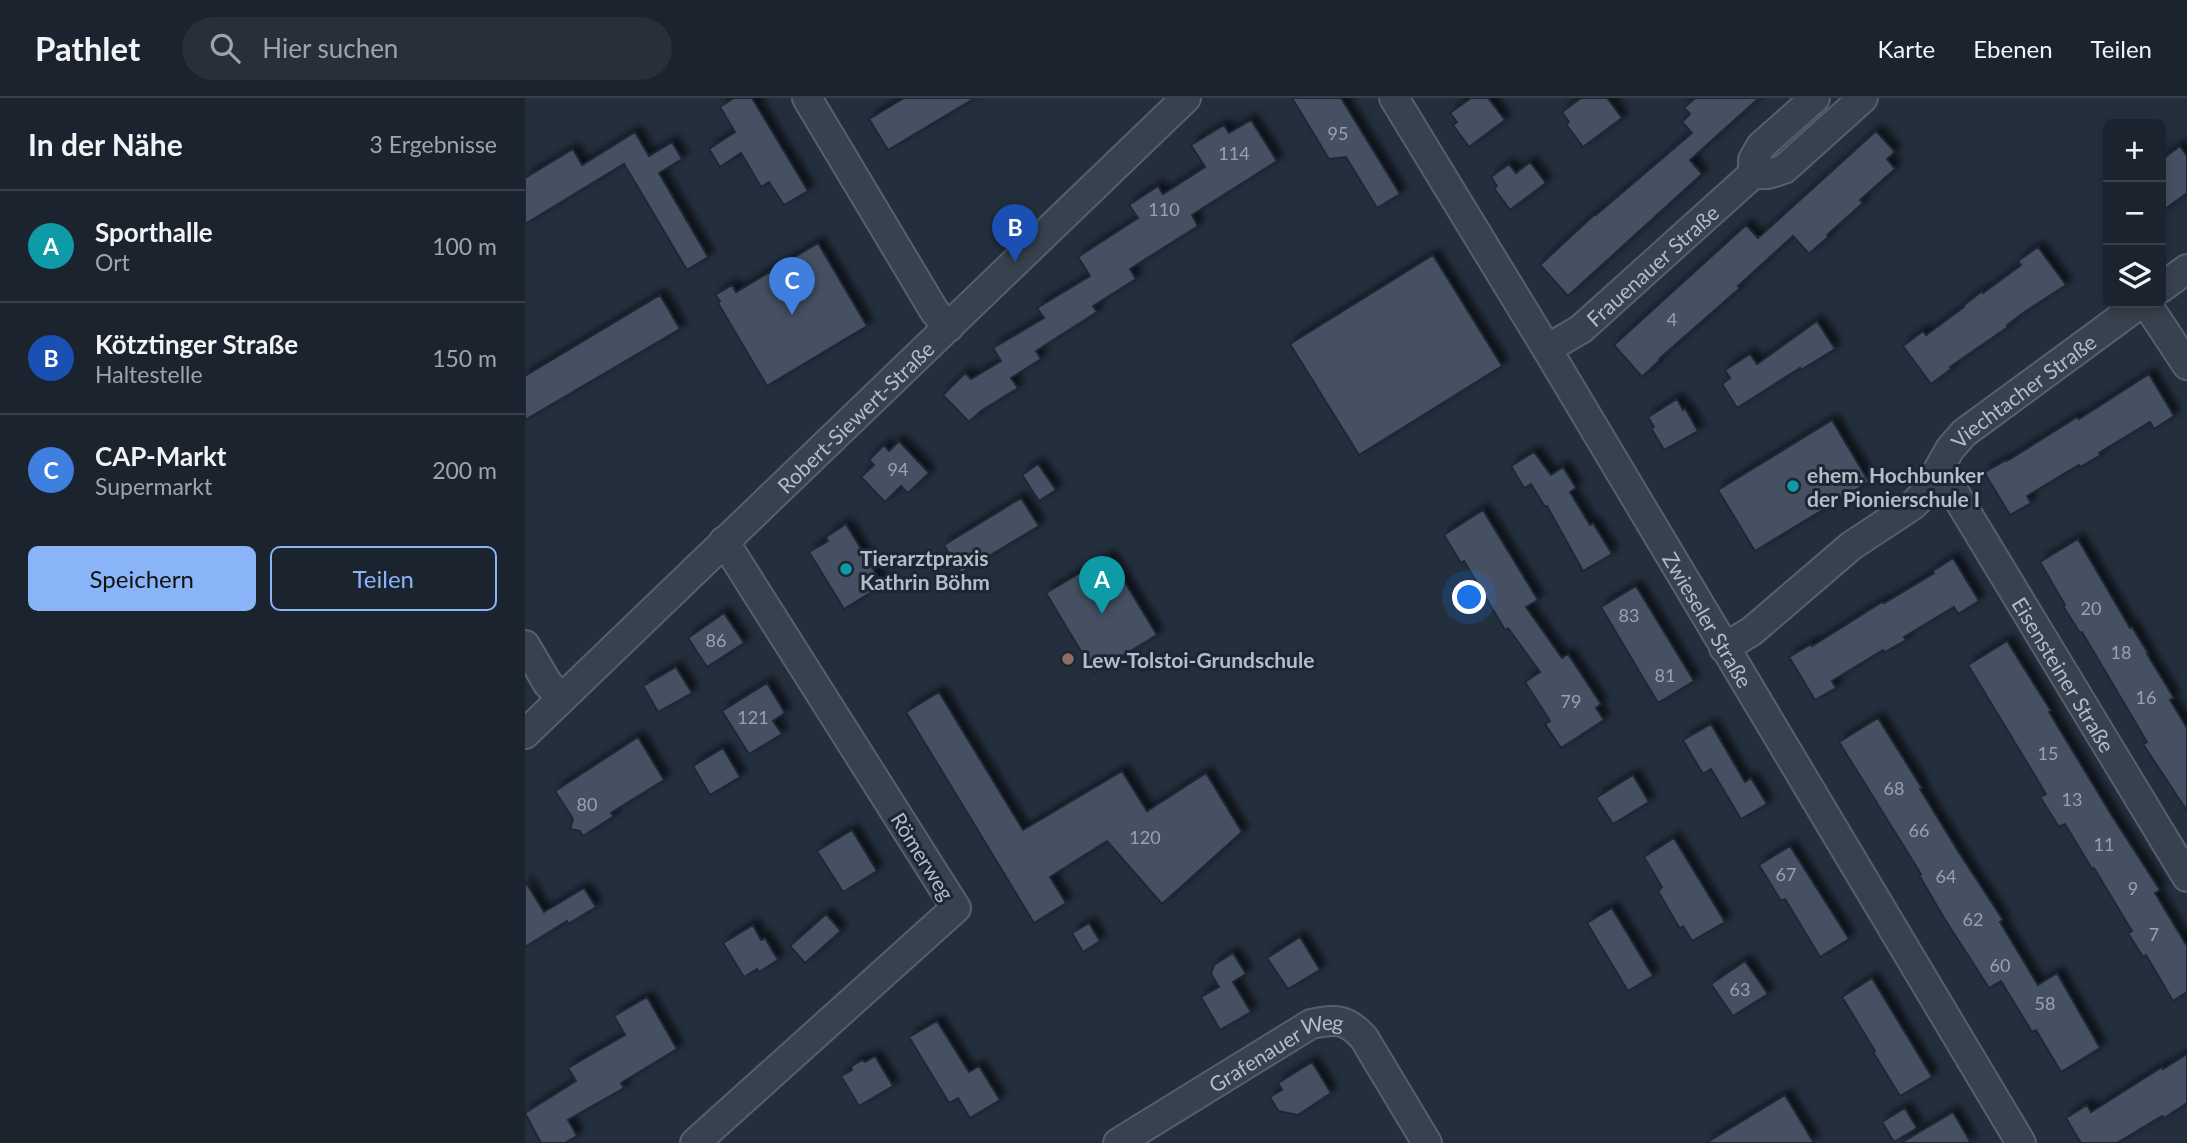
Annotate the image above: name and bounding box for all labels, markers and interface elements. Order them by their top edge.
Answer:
search box [182,17,672,80]
text: Pathlet [35,28,140,68]
icon: search [206,29,244,67]
text: Hier suchen [262,32,398,64]
text: Karte [1878,34,1935,63]
text: Ebenen [1973,34,2053,63]
text: Teilen [2091,34,2152,63]
map controls [2103,119,2166,308]
button: + [2103,119,2166,182]
house number: 95 [1328,122,1348,144]
text: In der Nähe [28,126,183,162]
text: 3 Ergebnisse [369,130,497,158]
house number: 114 [1218,142,1250,164]
button: − [2103,182,2166,245]
house number: 110 [1148,198,1180,220]
street label: Frauenauer Straße [1581,199,1723,331]
pin: B [992,204,1038,262]
text: Sporthalle [95,216,213,248]
text: A [43,232,59,260]
text: 100 m [432,232,497,260]
button: layers [2103,245,2166,308]
text: Ort [95,248,130,276]
pin: C [769,257,815,315]
house number: 4 [1667,308,1677,330]
text: Kötztinger Straße [95,328,298,360]
street label: Viechtacher Straße [1945,328,2100,453]
street label: Robert-Siewert-Straße [772,335,939,497]
text: B [43,344,59,372]
text: 150 m [432,344,497,372]
text: Haltestelle [95,360,203,388]
text: CAP-Markt [95,440,226,472]
text: C [43,456,59,484]
text: 200 m [432,456,497,484]
house number: 94 [888,458,908,480]
place label: ehem. Hochbunker der Pionierschule I [1807,462,1984,511]
text: Supermarkt [95,472,212,500]
marker: ehem. Hochbunker der Pionierschule I [1785,478,1801,494]
place label: Tierarztpraxis Kathrin Böhm [860,545,990,594]
button: Speichern [28,546,256,611]
button: Teilen [270,546,497,611]
street label: Zwieseler Straße [1658,547,1758,692]
pin: A [1079,556,1125,614]
marker: Tierarztpraxis Kathrin Böhm [838,561,854,577]
your location [1452,580,1486,614]
street label: Eisensteiner Straße [2008,592,2121,756]
house number: 20 [2081,597,2101,619]
house number: 83 [1619,604,1639,626]
house number: 86 [706,629,726,651]
house number: 18 [2111,641,2131,663]
place label: Lew-Tolstoi-Grundschule [1082,647,1314,672]
marker: Lew-Tolstoi-Grundschule [1060,651,1076,667]
house number: 81 [1655,664,1675,686]
house number: 16 [2136,686,2156,708]
house number: 79 [1561,690,1581,712]
house number: 121 [737,706,769,728]
house number: 15 [2038,742,2058,764]
house number: 68 [1884,777,1904,799]
house number: 13 [2062,788,2082,810]
house number: 80 [577,793,597,815]
street label: Römerweg [886,808,960,905]
house number: 66 [1909,819,1929,841]
house number: 120 [1129,826,1161,848]
house number: 11 [2094,833,2114,855]
house number: 67 [1776,863,1796,885]
house number: 64 [1936,865,1956,887]
house number: 9 [2128,877,2138,899]
house number: 62 [1963,908,1983,930]
house number: 7 [2149,923,2159,945]
house number: 60 [1990,954,2010,976]
house number: 63 [1730,978,1750,1000]
house number: 58 [2035,992,2055,1014]
street label: Grafenauer Weg [1204,1008,1345,1097]

